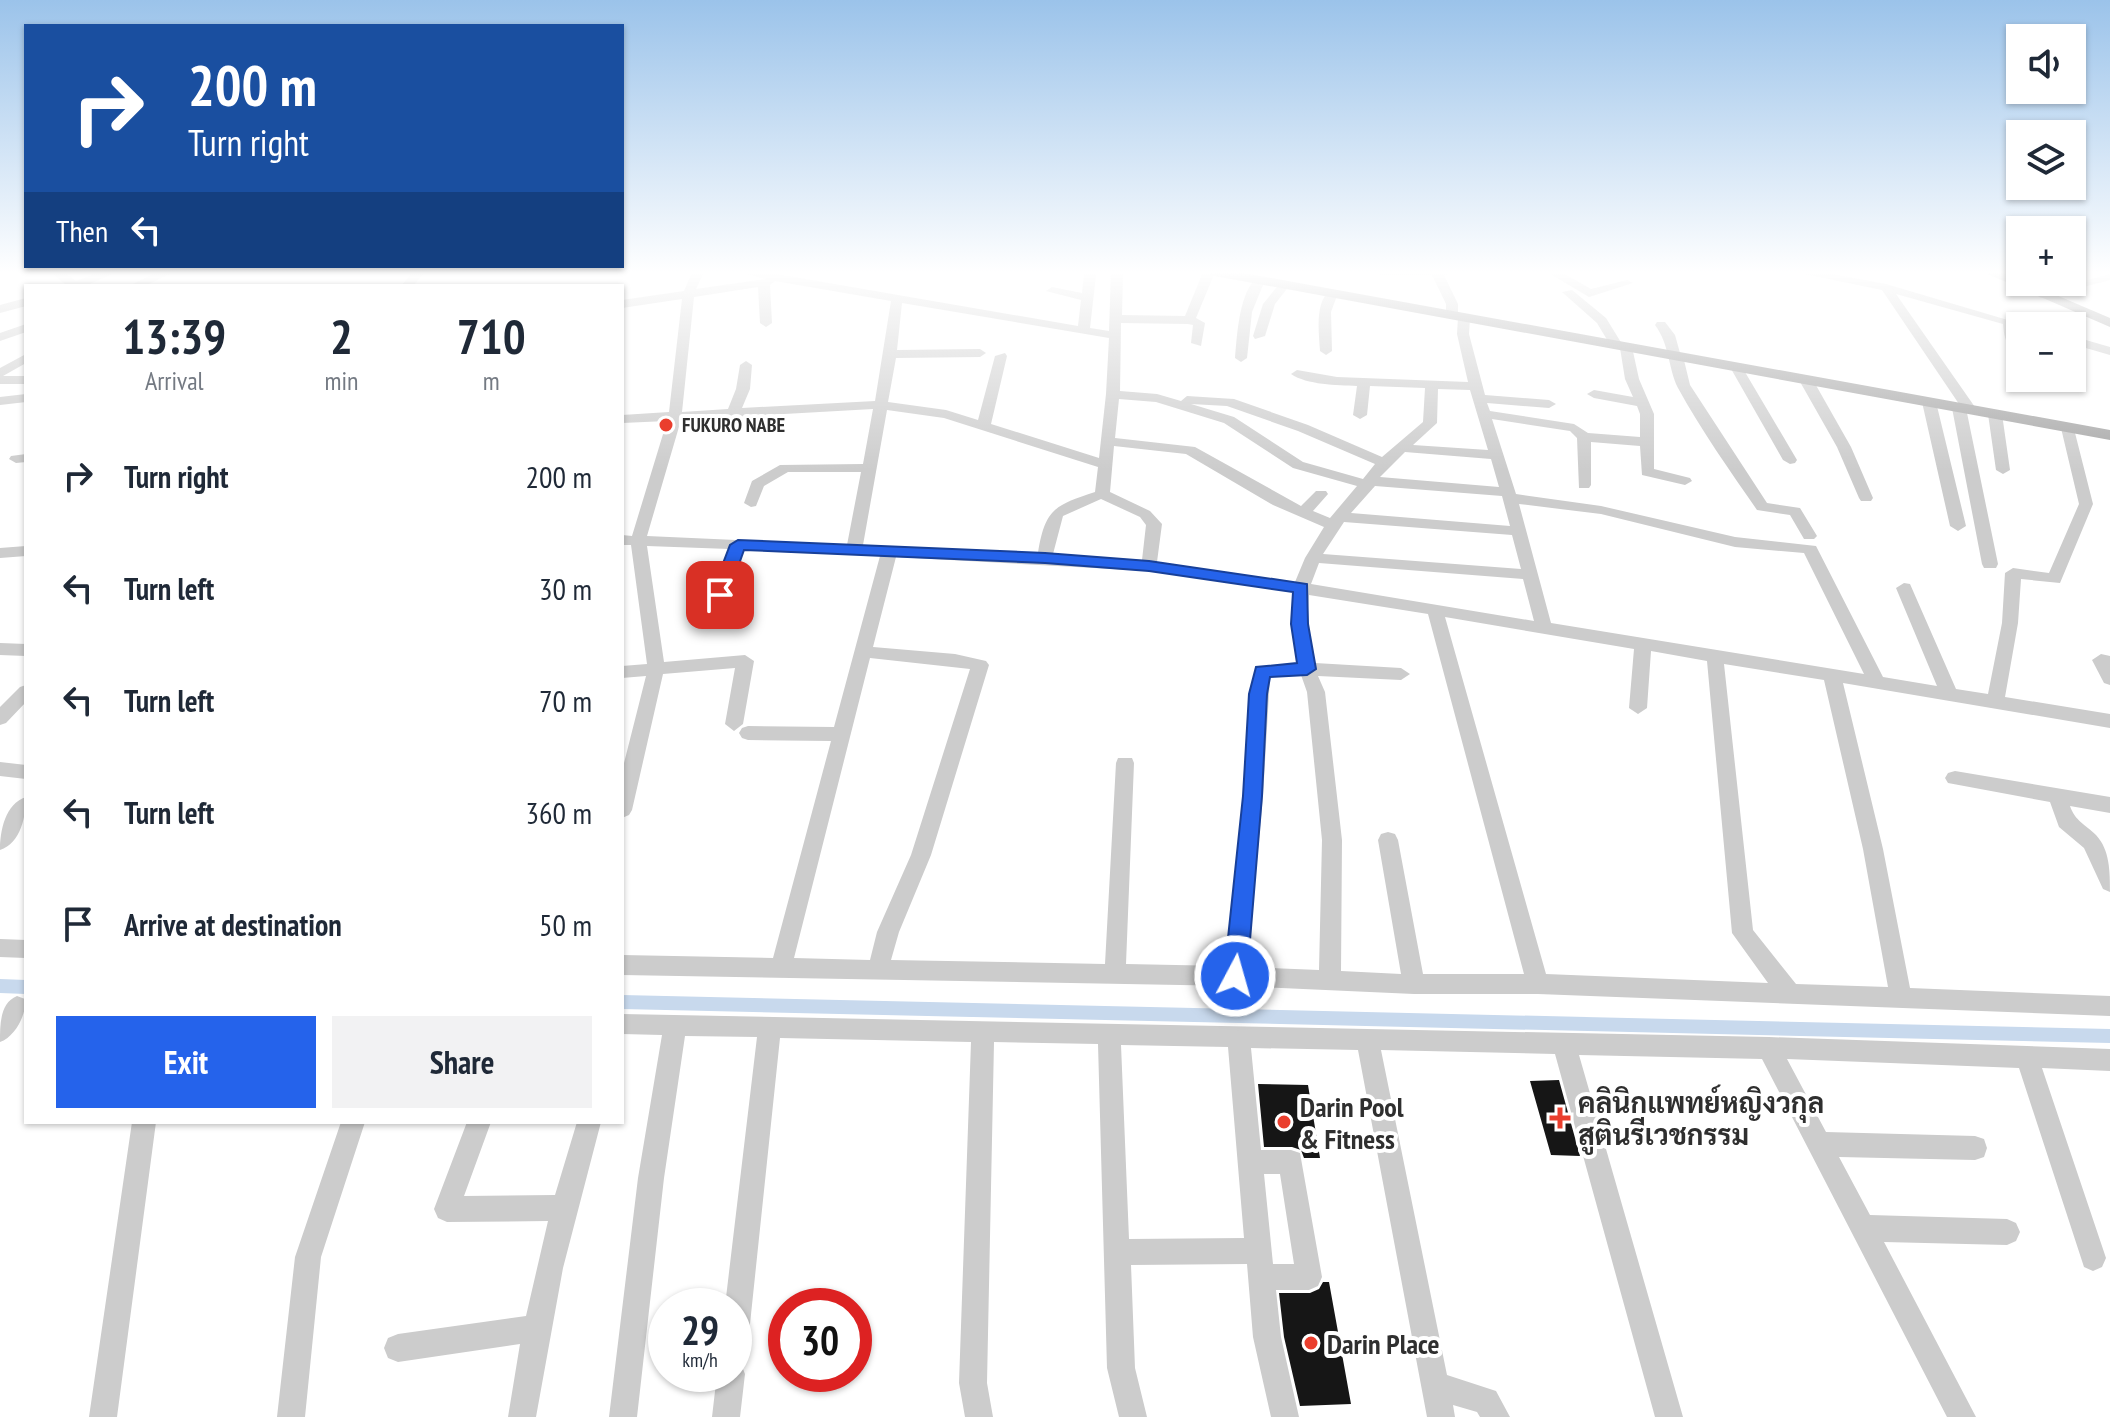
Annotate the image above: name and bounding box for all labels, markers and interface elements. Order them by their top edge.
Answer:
map controls [2006,24,2086,392]
button: sound [2006,24,2086,104]
text: 200 m [188,49,317,121]
icon: right [56,56,160,160]
text: Turn right [188,119,309,166]
button: layers [2006,120,2086,200]
icon: left [124,208,168,252]
text: Then [56,211,108,250]
button: + [2006,216,2086,296]
text: 13:39 [122,305,226,367]
text: 2 [330,305,353,367]
text: 710 [457,305,526,367]
button: − [2006,312,2086,392]
text: Arrival [145,364,204,397]
text: min [324,364,358,397]
text: m [483,364,500,397]
place label: FUKURO NABE [682,412,785,438]
marker: FUKURO NABE [657,416,675,434]
icon: right [56,454,100,498]
text: Turn right [124,457,228,496]
text: 200 m [526,457,592,496]
pin [686,561,754,629]
icon: left [56,566,100,610]
text: Turn left [124,569,214,608]
text: 30 m [539,569,592,608]
icon: arrive [698,573,742,617]
icon: left [56,678,100,722]
text: Turn left [124,681,214,720]
text: 70 m [539,681,592,720]
icon: left [56,790,100,834]
text: Turn left [124,793,214,832]
text: 360 m [526,793,592,832]
icon: arrive [56,902,100,946]
text: Arrive at destination [124,905,342,944]
text: 50 m [539,905,592,944]
position arrow [1193,934,1277,1018]
button: Exit [56,1016,316,1108]
button: Share [332,1016,592,1108]
place label: คลินิกแพทย์หญิงวกุล สูตินรีเวชกรรม [1578,1084,1824,1155]
place label: Darin Pool & Fitness [1300,1088,1404,1157]
marker: คลินิกแพทย์หญิงวกุล สูตินรีเวชกรรม [1549,1107,1571,1129]
marker: Darin Pool & Fitness [1275,1113,1293,1131]
speed limit sign: 30 [768,1288,872,1392]
text: 29 [681,1304,719,1356]
place label: Darin Place [1327,1325,1440,1362]
marker: Darin Place [1302,1334,1320,1352]
text: km/h [682,1347,718,1373]

